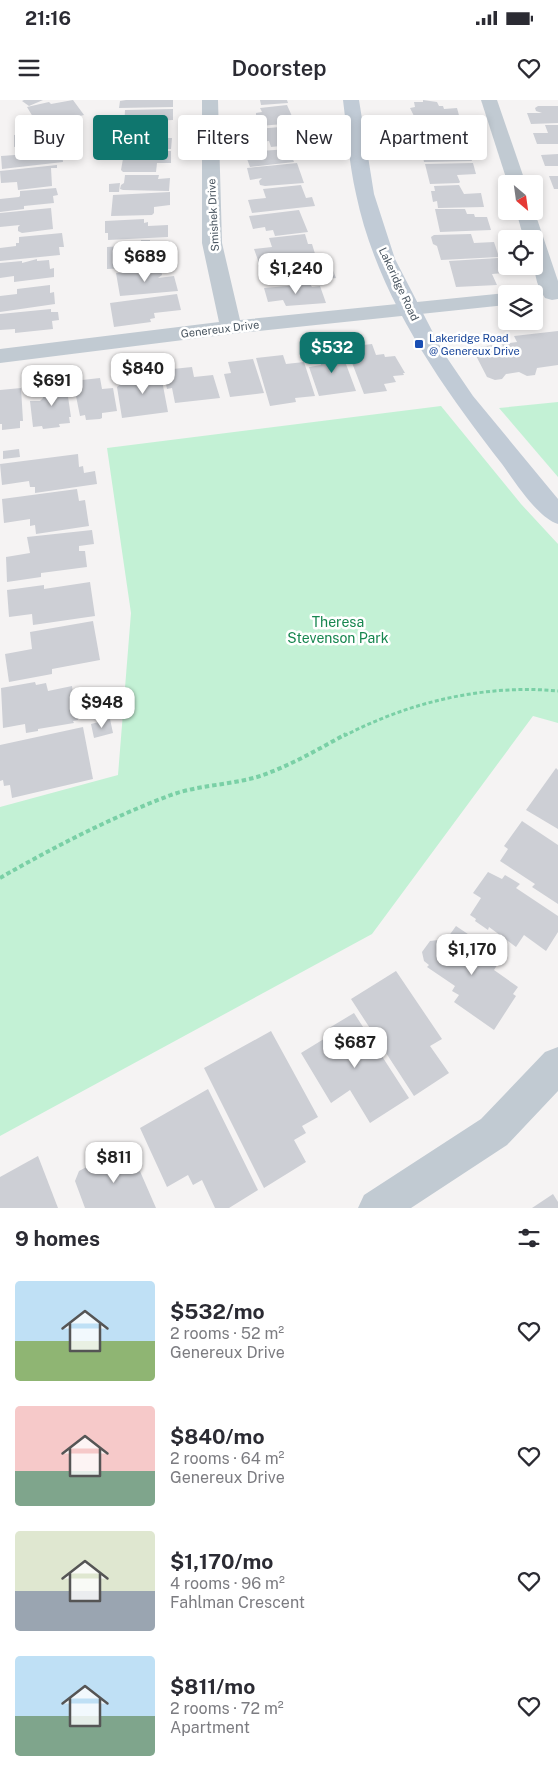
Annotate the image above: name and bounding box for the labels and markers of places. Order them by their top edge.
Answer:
pin: $689 [115,240,175,283]
pin: $1,240 [255,252,337,295]
pin: $532 [302,332,362,374]
place label: Lakeridge Road @ Genereux Drive [429,332,520,357]
marker: Lakeridge Road @ Genereux Drive [413,338,425,350]
pin: $840 [113,352,173,395]
pin: $691 [22,364,82,407]
pin: $948 [72,686,132,729]
pin: $1,170 [431,934,513,976]
pin: $687 [325,1026,385,1069]
pin: $811 [84,1142,144,1184]

